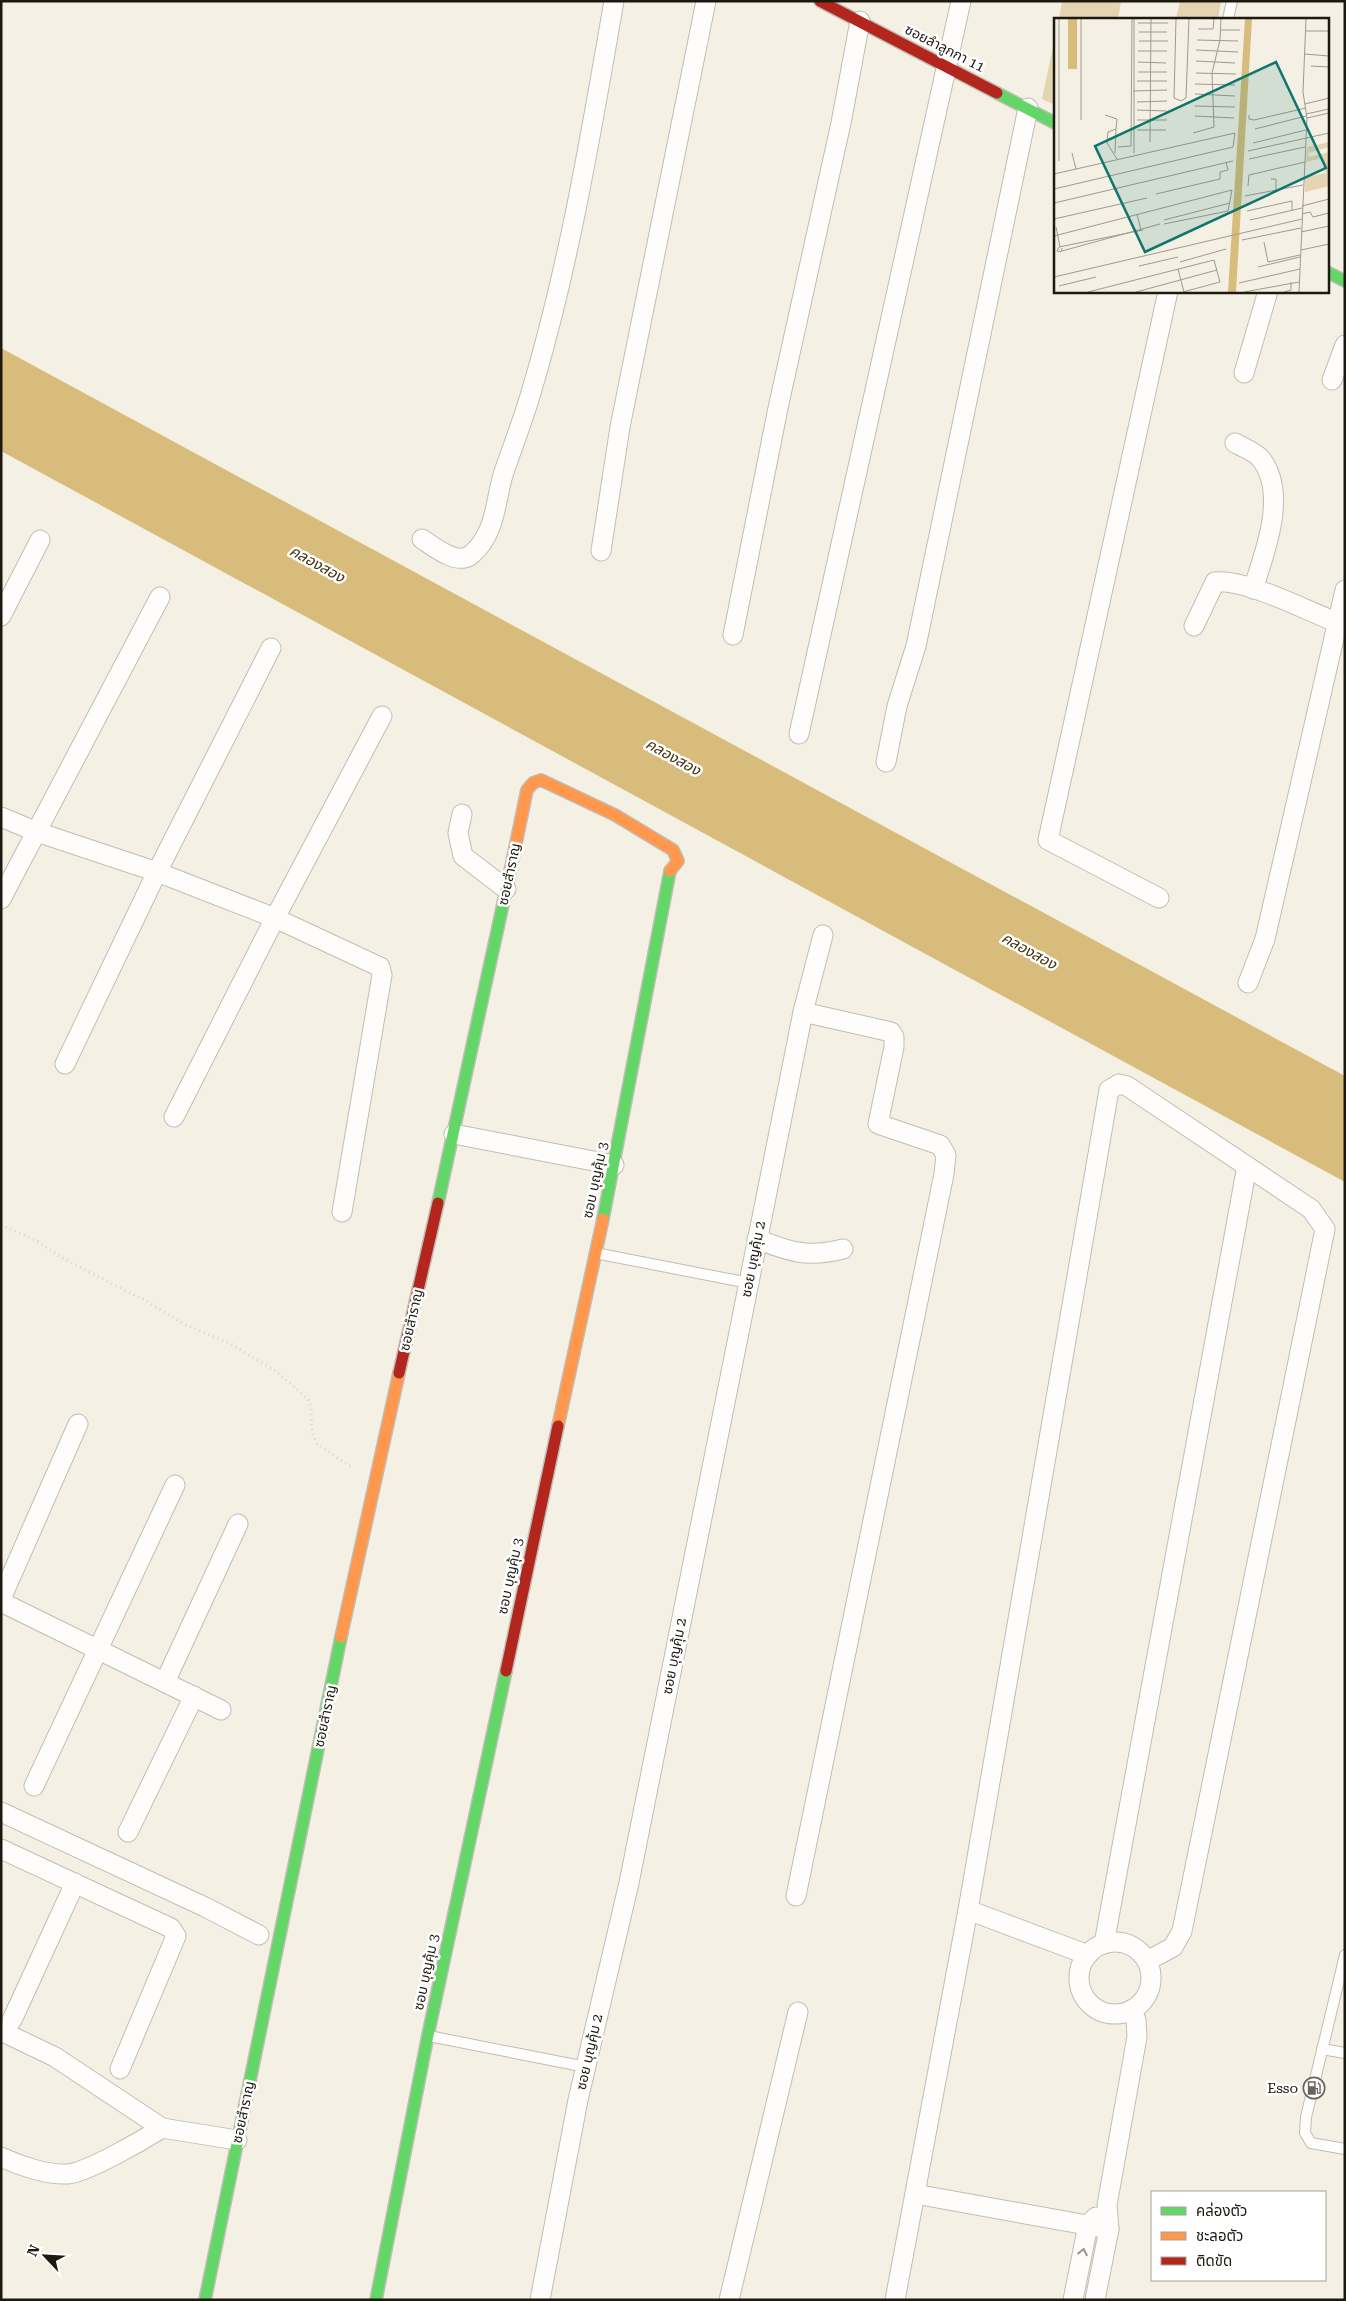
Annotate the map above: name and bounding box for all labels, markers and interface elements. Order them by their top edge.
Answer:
inset map [1054,18,1328,292]
street label: ซอยลำลูกกา 11 [902,21,988,76]
water label: คลองสอง [287,542,348,587]
water label: คลองสอง [643,735,704,780]
street label: ซอยสำราญ [495,841,523,907]
water label: คลองสอง [999,929,1060,974]
street label: ซอบ บุญคุ้ม 3 [579,1140,612,1220]
street label: ซอย บุญคุ้ม 2 [738,1219,769,1299]
street label: ซอยสำราญ [396,1287,426,1353]
street label: ซอบ บุญคุ้ม 3 [494,1536,527,1616]
street label: ซอย บุญคุ้ม 2 [659,1616,690,1696]
street label: ซอยสำราญ [311,1683,339,1749]
street label: ซอบ บุญคุ้ม 3 [410,1932,443,2012]
street label: ซอย บุญคุ้ม 2 [572,2012,607,2092]
fuel station icon: Esso [1302,2076,1326,2100]
street label: ซอยสำราญ [229,2079,257,2145]
place label: Esso [1267,2080,1298,2096]
legend [1151,2191,1326,2281]
text: คล่องตัว [1196,2202,1247,2220]
text: ชะลอตัว [1196,2227,1243,2245]
north arrow [20,2231,70,2281]
text: N [24,2242,43,2259]
one-way arrow [1077,2248,1087,2256]
text: ติดขัด [1196,2252,1232,2270]

